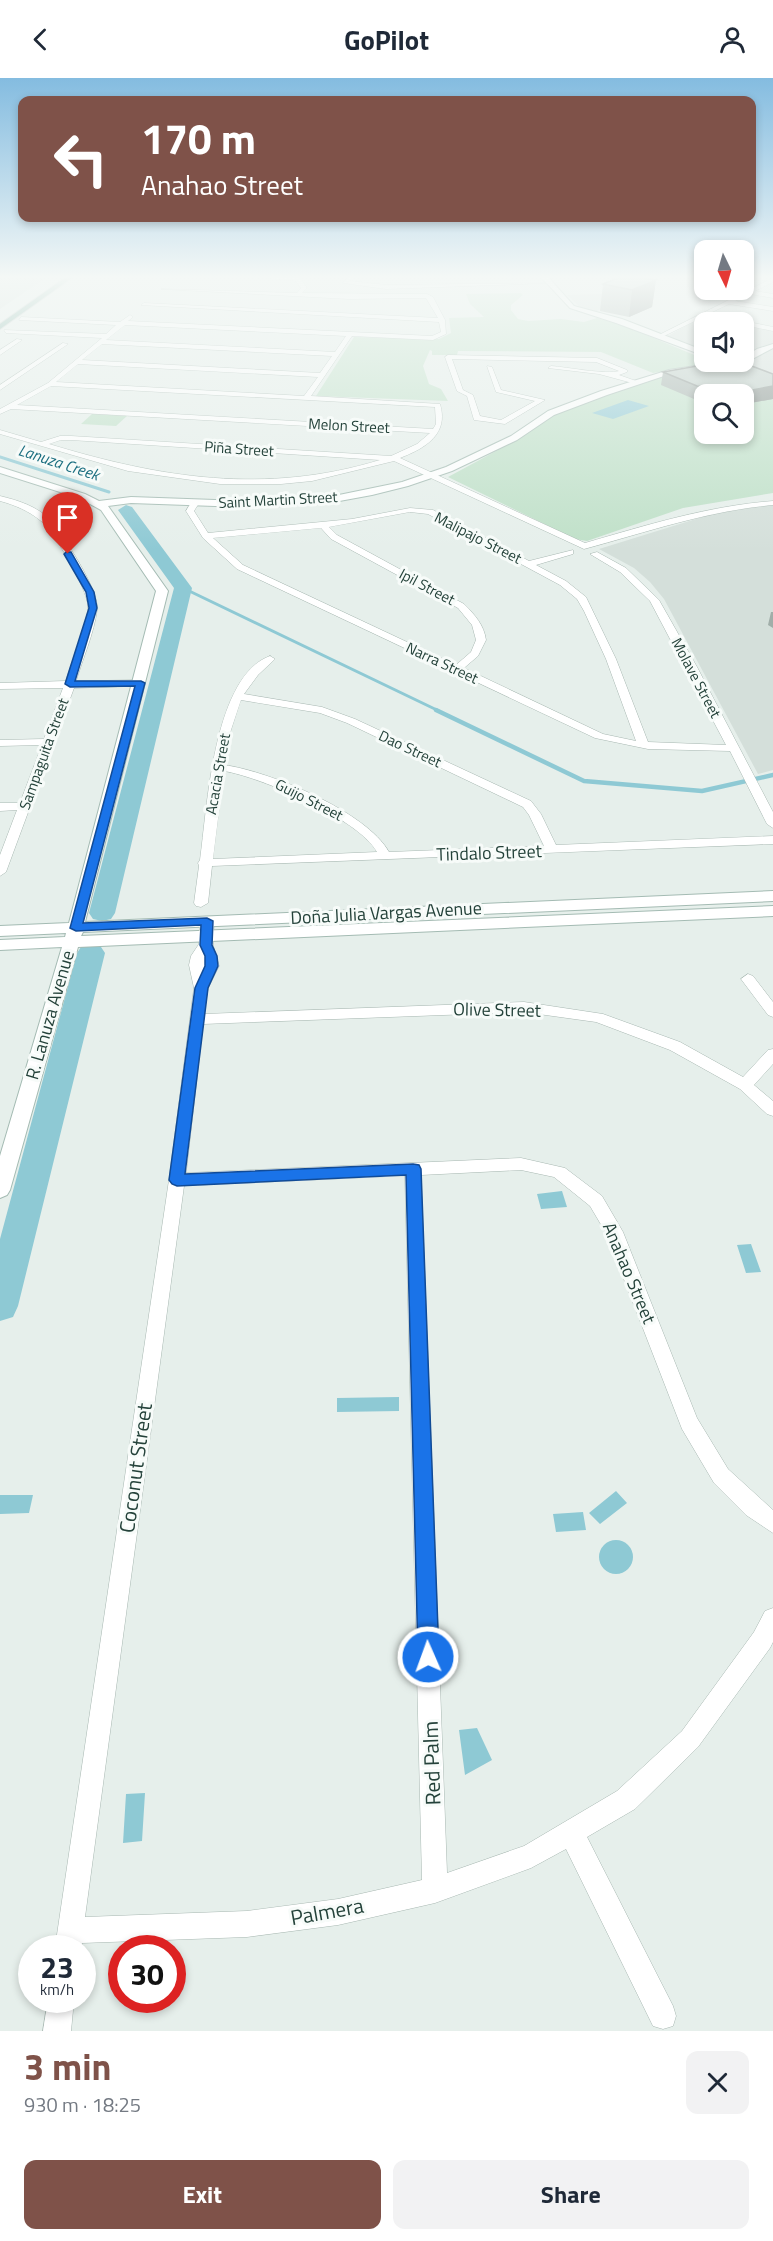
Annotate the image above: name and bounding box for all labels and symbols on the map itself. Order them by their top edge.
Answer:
north arrow [694,240,754,300]
street label: Melon Street [308,412,391,439]
street label: Piña Street [203,435,275,462]
water label: Lanuza Creek [15,438,104,487]
street label: Saint Martin Street [218,485,339,514]
pin [42,492,93,554]
street label: Malipajo Street [430,506,527,570]
street label: Ipil Street [395,562,460,611]
street label: Molave Street [666,634,728,723]
street label: Narra Street [402,636,483,690]
street label: Sampaguita Street [13,694,75,813]
street label: Dao Street [375,724,446,773]
street label: Acacia Street [199,731,236,816]
street label: Guijo Street [271,773,348,827]
street label: Tindalo Street [436,837,543,868]
street label: Doña Julia Vargas Avenue [290,894,482,931]
street label: R. Lanuza Avenue [18,947,81,1083]
street label: Olive Street [453,995,542,1024]
street label: Anahao Street [596,1218,663,1328]
street label: Coconut Street [110,1400,160,1535]
position arrow [396,1625,460,1689]
street label: Red Palm [414,1720,448,1806]
street label: Palmera [288,1889,366,1933]
speed limit sign: 30 [108,1935,186,2013]

